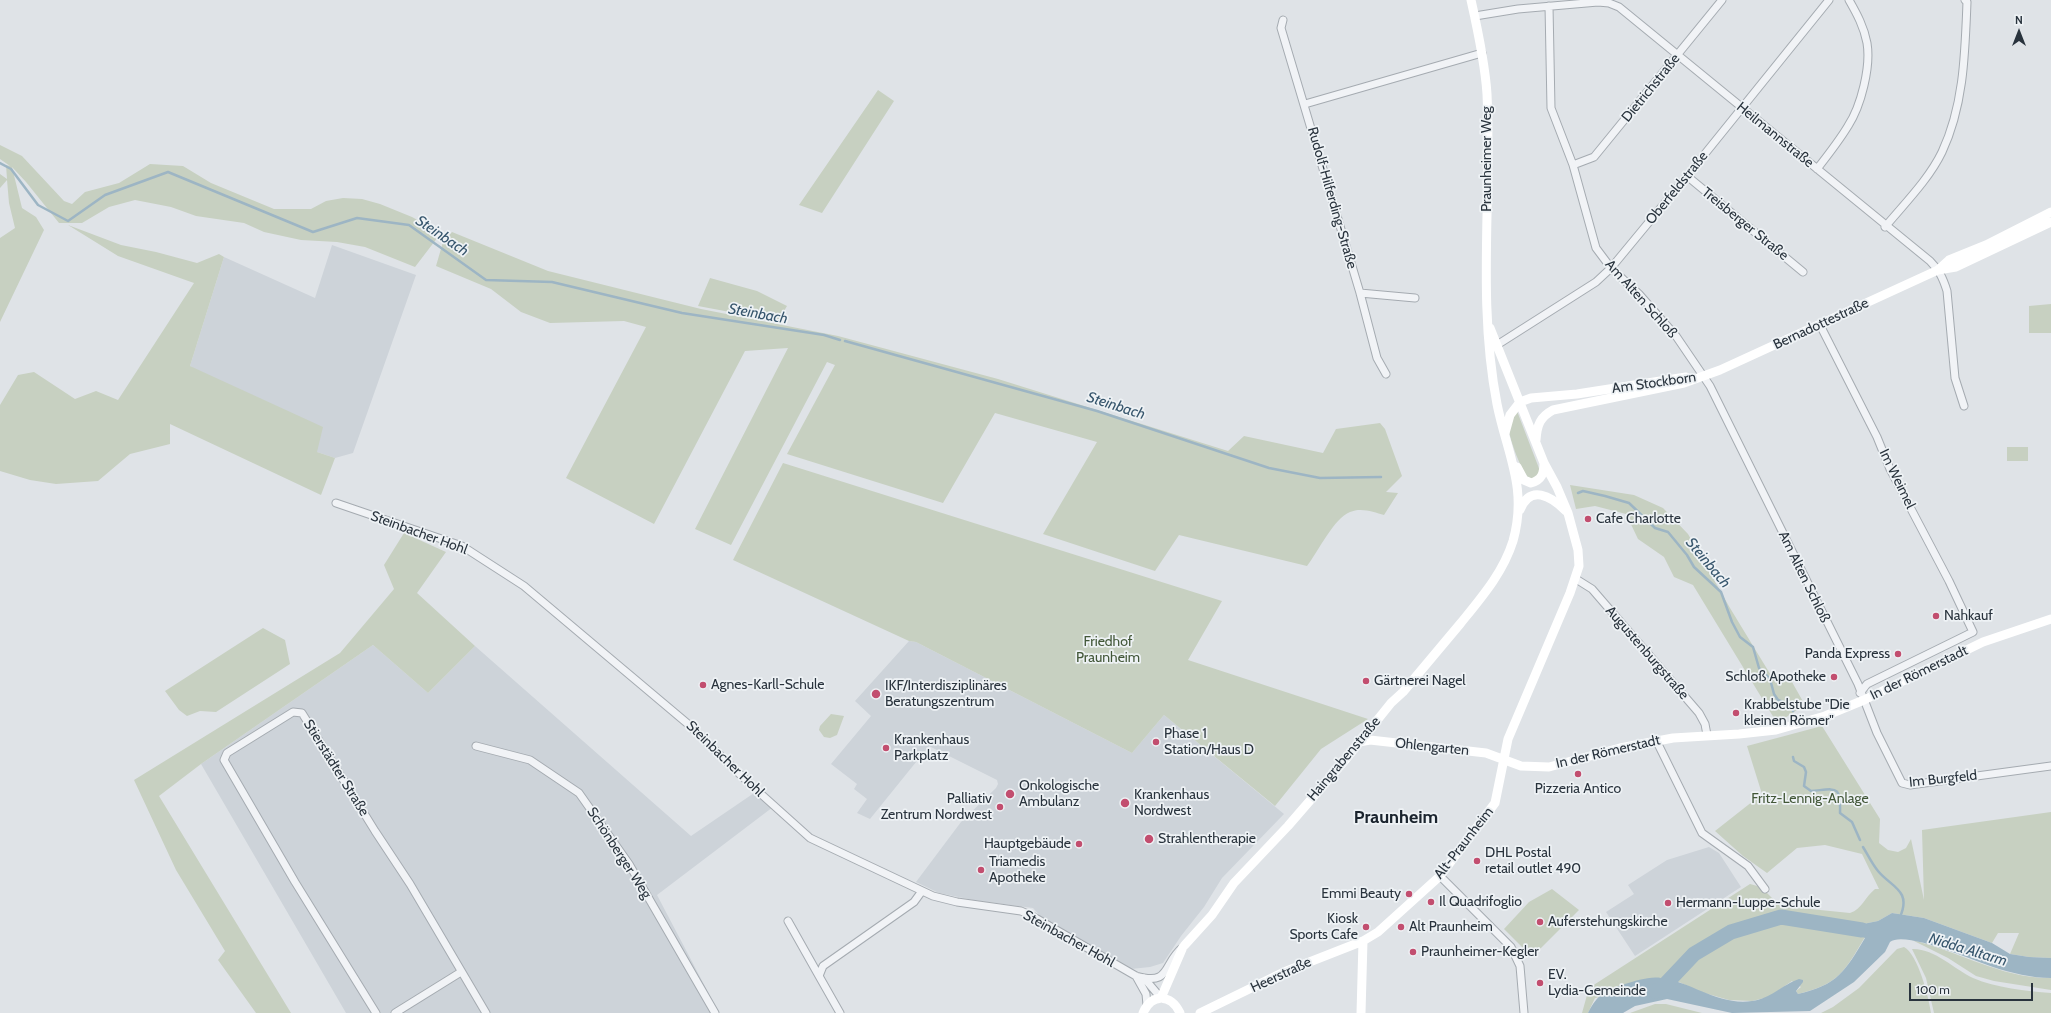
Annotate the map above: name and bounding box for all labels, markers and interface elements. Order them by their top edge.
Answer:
north arrow [1999,12,2039,52]
text: N [2015,13,2023,27]
street label: Dietrichstraße [1618,50,1684,126]
street label: Heilmannstraße [1733,99,1817,171]
street label: Praunheimer Weg [1479,106,1495,212]
street label: Rudolf-Hilferding-Straße [1304,125,1360,271]
street label: Oberfeldstraße [1642,148,1712,228]
street label: Treisberger Straße [1698,184,1792,264]
water label: Steinbach [412,212,472,260]
street label: Am Alten Schloß [1601,256,1681,342]
street label: Bernadottestraße [1771,295,1871,353]
water label: Steinbach [727,300,789,328]
street label: Am Stockborn [1611,369,1697,397]
water label: Steinbach [1085,388,1147,424]
street label: Im Weimel [1875,446,1919,512]
street label: Steinbacher Hohl [368,508,470,558]
place label: Cafe Charlotte [1596,511,1681,527]
marker: Cafe Charlotte [1583,514,1593,524]
street label: Am Alten Schloß [1775,529,1833,625]
water label: Steinbach [1682,534,1734,592]
street label: Augustenburgstraße [1602,603,1692,703]
place label: Nahkauf [1944,608,1993,624]
marker: Nahkauf [1931,611,1941,621]
park label: Friedhof Praunheim [1076,634,1140,666]
street label: In der Römerstadt [1868,642,1970,704]
place label: Panda Express [1805,646,1890,662]
marker: Panda Express [1893,649,1903,659]
place label: Schloß Apotheke [1725,669,1826,685]
marker: Schloß Apotheke [1829,672,1839,682]
place label: Gärtnerei Nagel [1374,673,1466,689]
marker: Gärtnerei Nagel [1361,676,1371,686]
place label: Agnes-Karll-Schule [711,677,824,693]
place label: IKF/Interdisziplinäres Beratungszentrum [885,678,1007,710]
marker: Agnes-Karll-Schule [698,680,708,690]
marker: IKF/Interdisziplinäres Beratungszentrum [870,688,882,700]
place label: Krabbelstube "Die kleinen Römer" [1744,697,1850,730]
marker: Krabbelstube "Die kleinen Römer" [1731,708,1741,718]
street label: Haingrabenstraße [1304,713,1384,805]
street label: Stierstädter Straße [300,717,372,819]
street label: Steinbacher Hohl [682,718,768,800]
place label: Phase 1 Station/Haus D [1164,726,1254,758]
place label: Krankenhaus Parkplatz [894,732,969,764]
street label: In der Römerstadt [1554,732,1662,772]
street label: Ohlengarten [1394,735,1470,759]
marker: Phase 1 Station/Haus D [1151,737,1161,747]
marker: Krankenhaus Parkplatz [881,743,891,753]
street label: Im Burgfeld [1908,767,1978,791]
marker: Pizzeria Antico [1573,769,1583,779]
place label: Onkologische Ambulanz [1019,778,1099,810]
place label: Pizzeria Antico [1535,781,1621,797]
place label: Krankenhaus Nordwest [1134,787,1209,820]
marker: Onkologische Ambulanz [1004,788,1016,800]
place label: Palliativ Zentrum Nordwest [881,791,992,824]
park label: Fritz-Lennig-Anlage [1751,791,1869,807]
marker: Krankenhaus Nordwest [1119,797,1131,809]
marker: Palliativ Zentrum Nordwest [995,802,1005,812]
street label: Schönberger Weg [583,804,655,902]
street label: Alt-Praunheim [1431,804,1497,882]
district label: Praunheim [1354,807,1438,829]
place label: Strahlentherapie [1158,831,1256,847]
marker: Strahlentherapie [1143,833,1155,845]
place label: Hauptgebäude [984,836,1071,852]
marker: Hauptgebäude [1074,839,1084,849]
place label: DHL Postal retail outlet 490 [1485,845,1581,878]
place label: Triamedis Apotheke [989,854,1046,886]
marker: DHL Postal retail outlet 490 [1472,856,1482,866]
marker: Triamedis Apotheke [976,865,986,875]
place label: Emmi Beauty [1321,886,1401,902]
marker: Emmi Beauty [1404,889,1414,899]
place label: Il Quadrifoglio [1439,894,1522,910]
place label: Hermann-Luppe-Schule [1676,895,1820,911]
marker: Il Quadrifoglio [1426,897,1436,907]
marker: Hermann-Luppe-Schule [1663,898,1673,908]
street label: Steinbacher Hohl [1020,907,1118,971]
place label: Kiosk Sports Cafe [1289,911,1358,944]
place label: Auferstehungskirche [1548,914,1668,930]
marker: Auferstehungskirche [1535,917,1545,927]
place label: Alt Praunheim [1409,919,1493,935]
marker: Kiosk Sports Cafe [1361,922,1371,932]
marker: Alt Praunheim [1396,922,1406,932]
water label: Nidda Altarm [1927,930,2009,970]
place label: Praunheimer-Kegler [1421,944,1539,960]
marker: Praunheimer-Kegler [1408,947,1418,957]
street label: Heerstraße [1248,954,1314,996]
place label: EV. Lydia-Gemeinde [1548,967,1646,1000]
scale bar [1911,975,2035,1001]
marker: EV. Lydia-Gemeinde [1535,978,1545,988]
text: 100 m [1916,982,1950,997]

